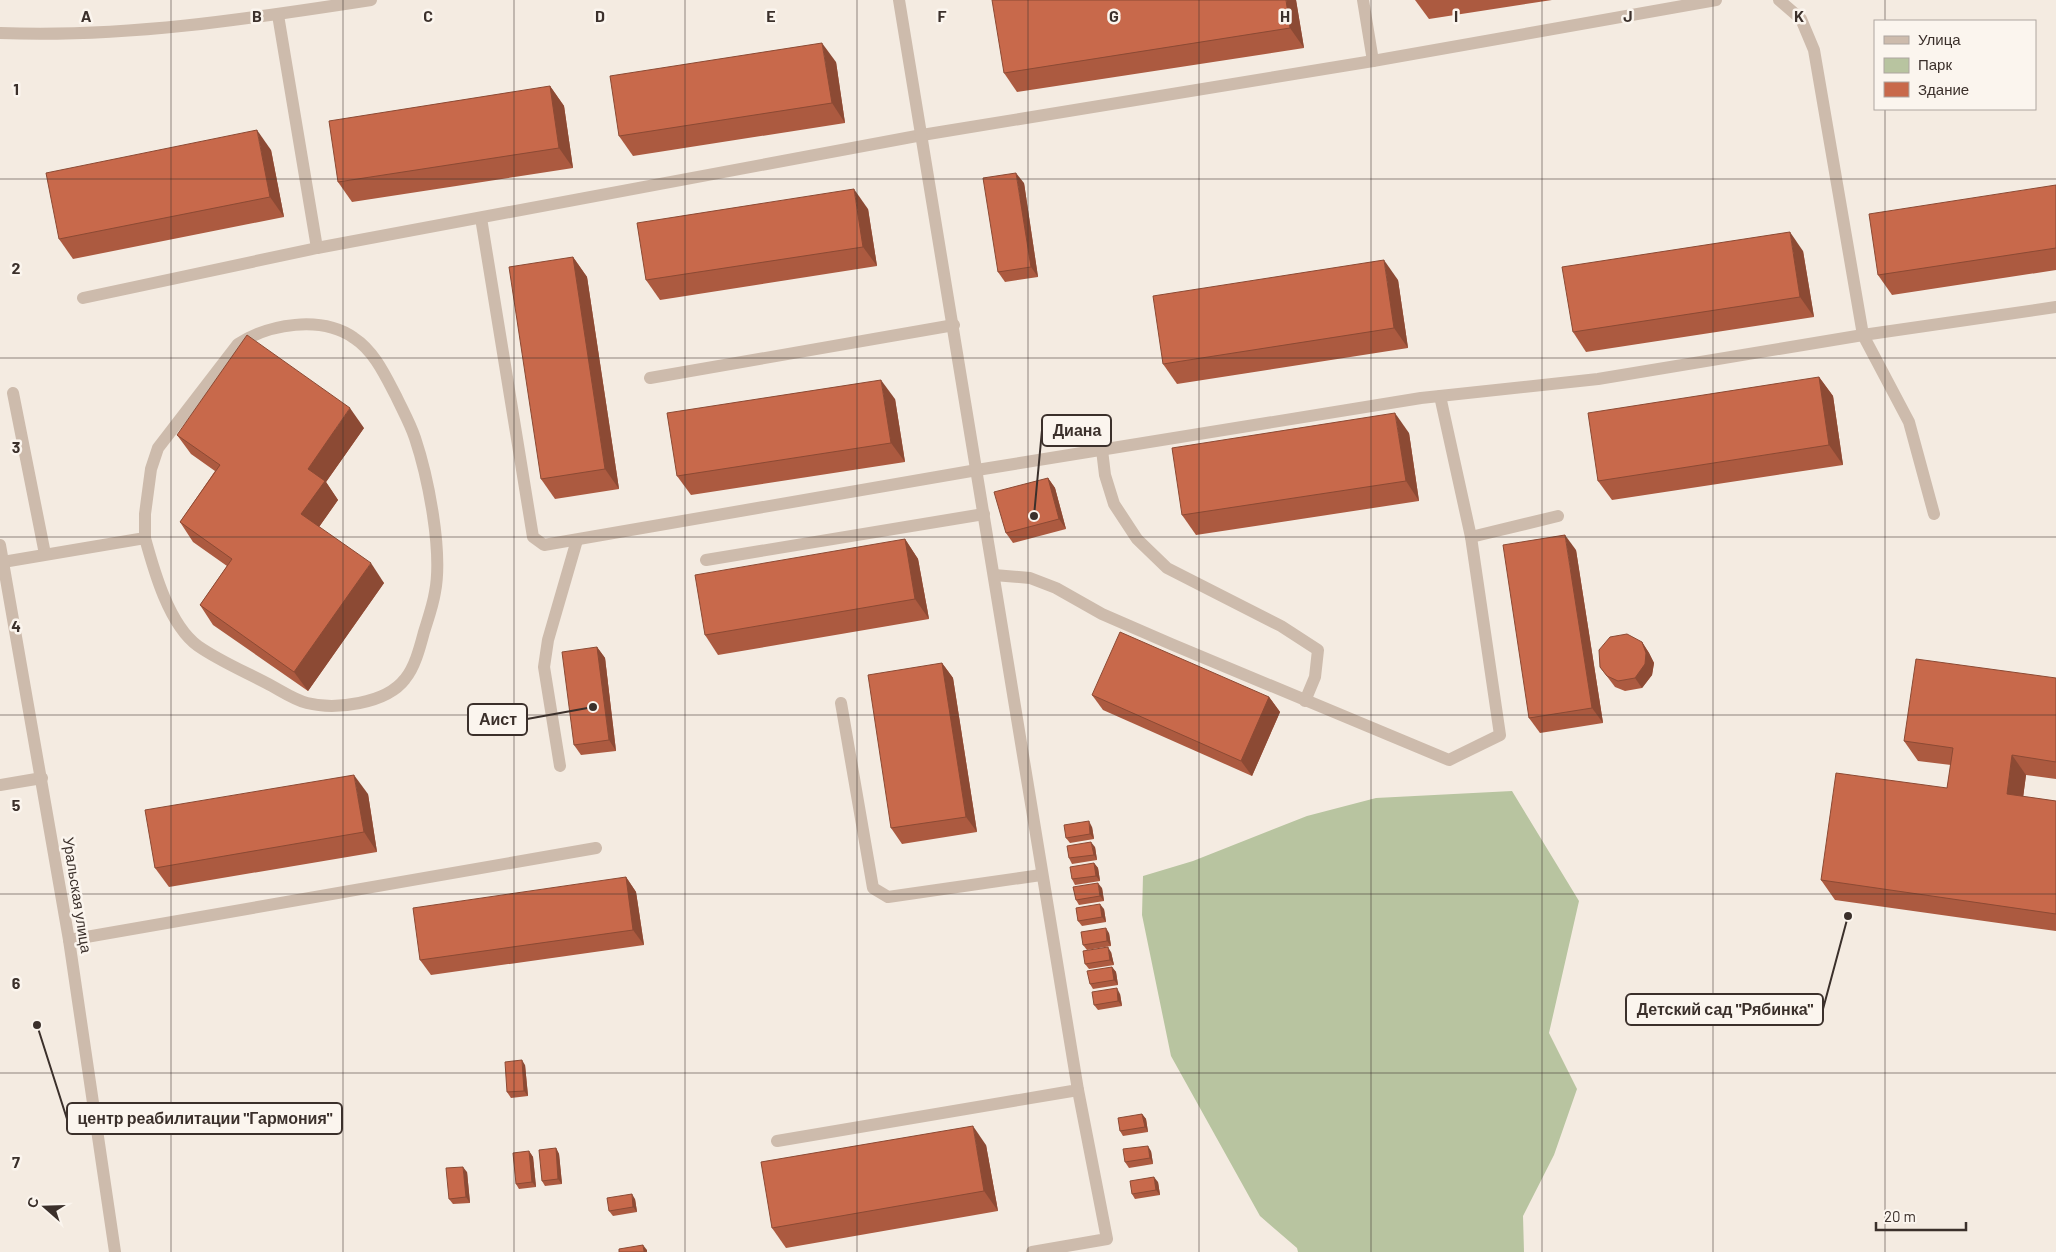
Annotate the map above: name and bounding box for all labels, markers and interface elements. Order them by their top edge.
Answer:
text: A [81,6,92,25]
text: B [252,6,262,25]
text: C [423,6,433,25]
text: D [595,6,605,25]
text: E [766,6,776,25]
text: F [938,6,947,25]
text: G [1109,6,1119,25]
text: H [1280,6,1290,25]
text: I [1454,6,1458,25]
text: J [1623,6,1633,25]
text: K [1794,6,1804,25]
legend [1874,20,2036,110]
text: Улица [1918,30,1961,48]
text: Парк [1918,55,1952,73]
text: 1 [13,79,19,98]
text: Здание [1918,80,1969,98]
text: 2 [12,258,21,277]
callout: Диана [1042,415,1111,446]
text: Диана [1053,420,1101,439]
text: 3 [12,437,20,456]
text: 4 [11,616,21,635]
callout: Аист [468,704,527,735]
text: Аист [479,709,517,728]
text: 5 [12,795,21,814]
street label: Уральская улица [60,836,96,955]
text: 6 [12,973,21,992]
callout: Детский сад "Рябинка" [1626,994,1823,1025]
text: Детский сад "Рябинка" [1637,999,1814,1018]
callout: центр реабилитации "Гармония" [67,1103,342,1134]
text: центр реабилитации "Гармония" [78,1108,333,1127]
text: 7 [12,1152,20,1171]
north arrow [20,1182,70,1232]
text: С [23,1195,42,1210]
scale bar [1876,1200,1966,1232]
text: 20 m [1884,1207,1916,1225]

